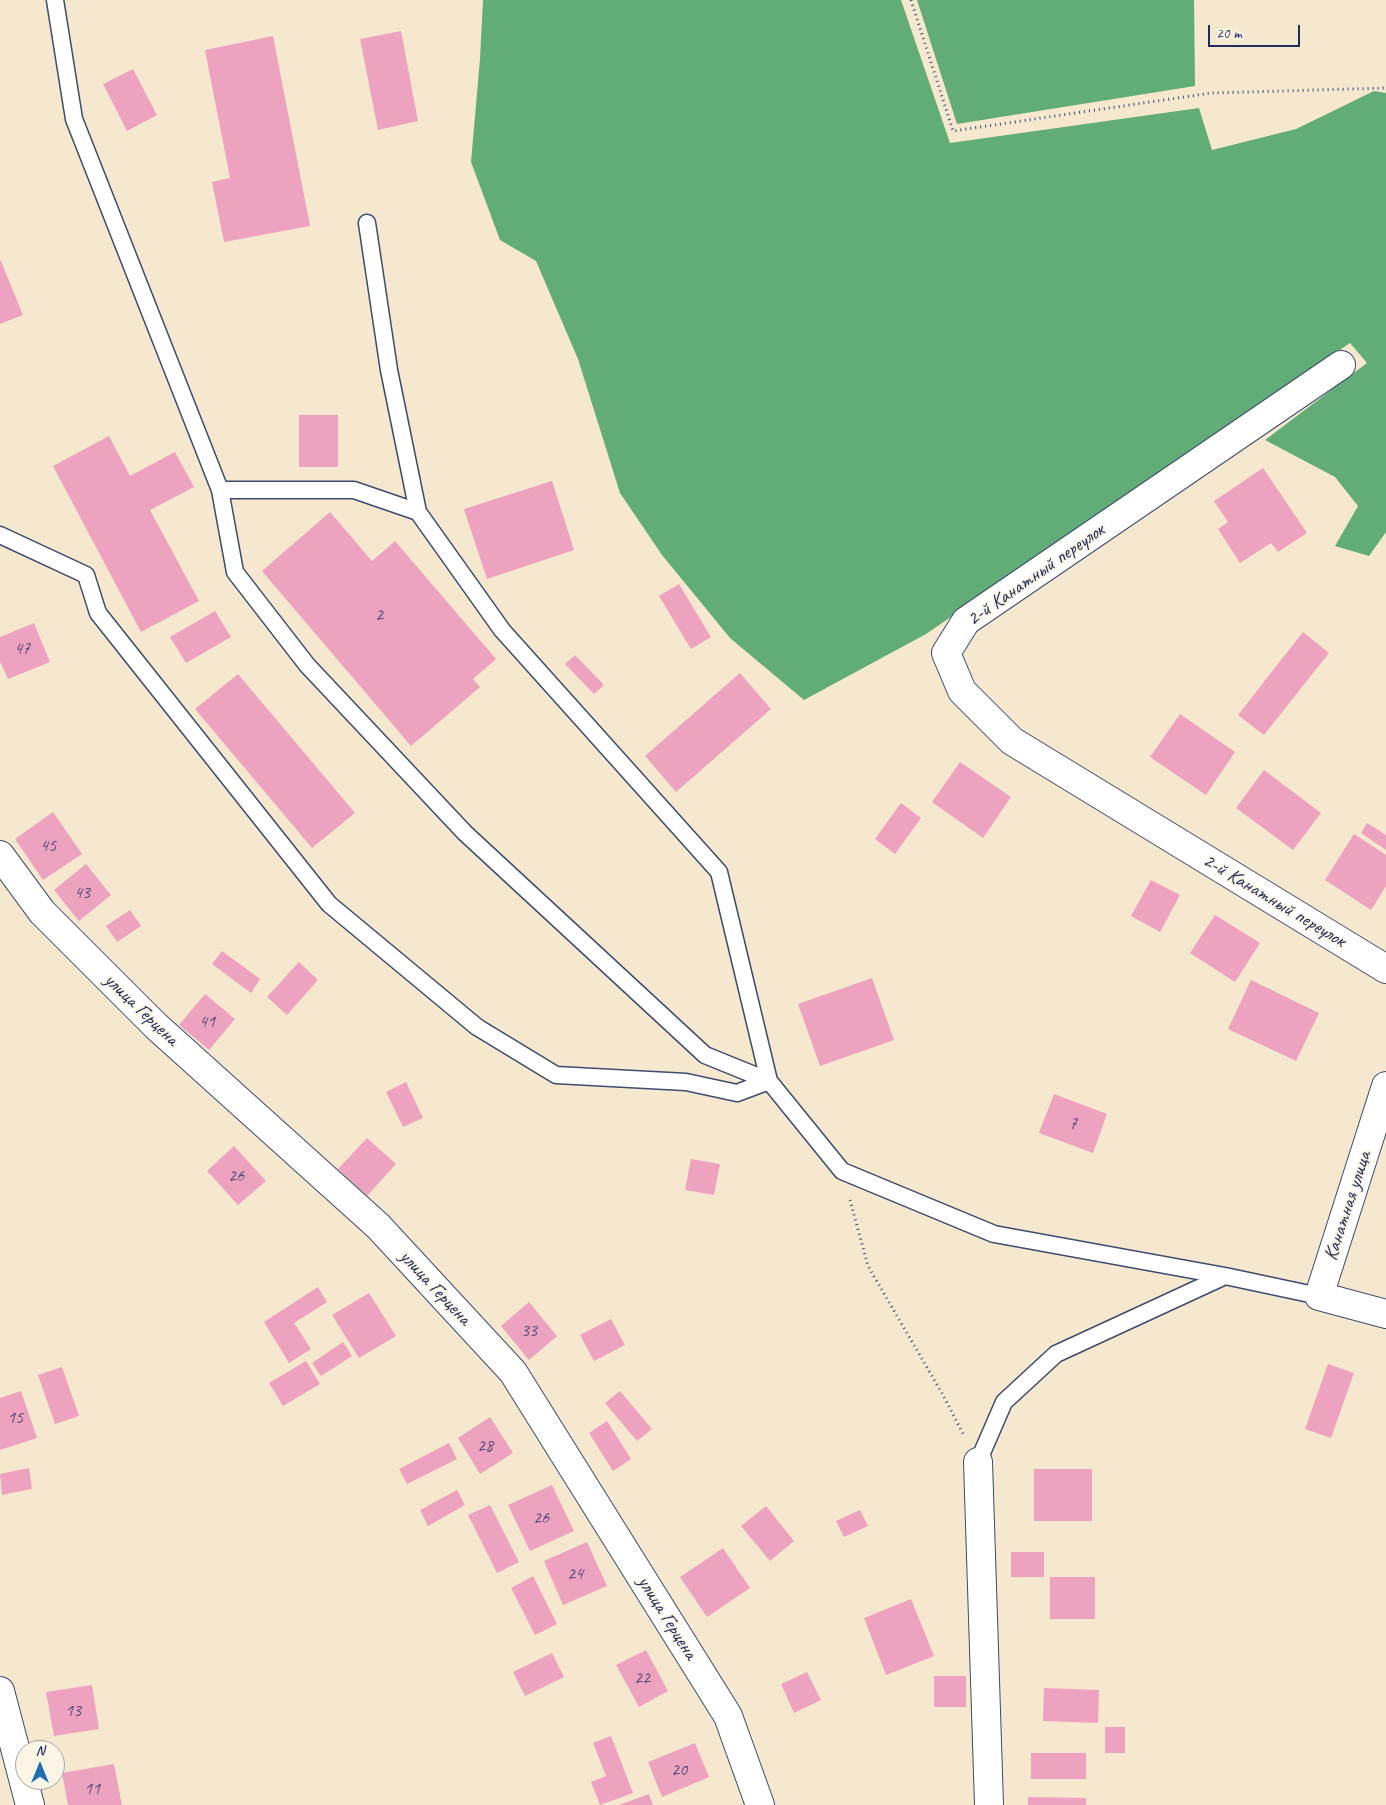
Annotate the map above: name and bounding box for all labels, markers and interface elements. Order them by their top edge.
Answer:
scale bar [1211,15,1304,47]
text: 20 m [1216,24,1242,43]
street label: 2-й Канатный переулок [963,519,1109,631]
house number: 2 [375,604,383,626]
house number: 47 [14,638,30,660]
house number: 45 [40,835,56,857]
street label: 2-й Канатный переулок [1198,849,1350,953]
house number: 43 [74,882,90,904]
street label: улица Герцена [99,969,183,1051]
house number: 41 [199,1011,215,1033]
house number: 7 [1069,1113,1077,1135]
street label: Канатная улица [1319,1148,1377,1264]
house number: 26 [228,1165,244,1187]
street label: улица Герцена [394,1245,476,1331]
house number: 33 [521,1320,537,1342]
house number: 15 [7,1407,23,1429]
house number: 28 [477,1435,493,1457]
house number: 26 [533,1507,549,1529]
house number: 24 [567,1563,583,1585]
street label: улица Герцена [632,1572,702,1664]
house number: 22 [634,1667,650,1689]
house number: 13 [65,1700,81,1722]
north arrow [15,1740,65,1790]
text: N [36,1742,44,1759]
house number: 20 [671,1759,687,1781]
house number: 11 [84,1778,100,1800]

